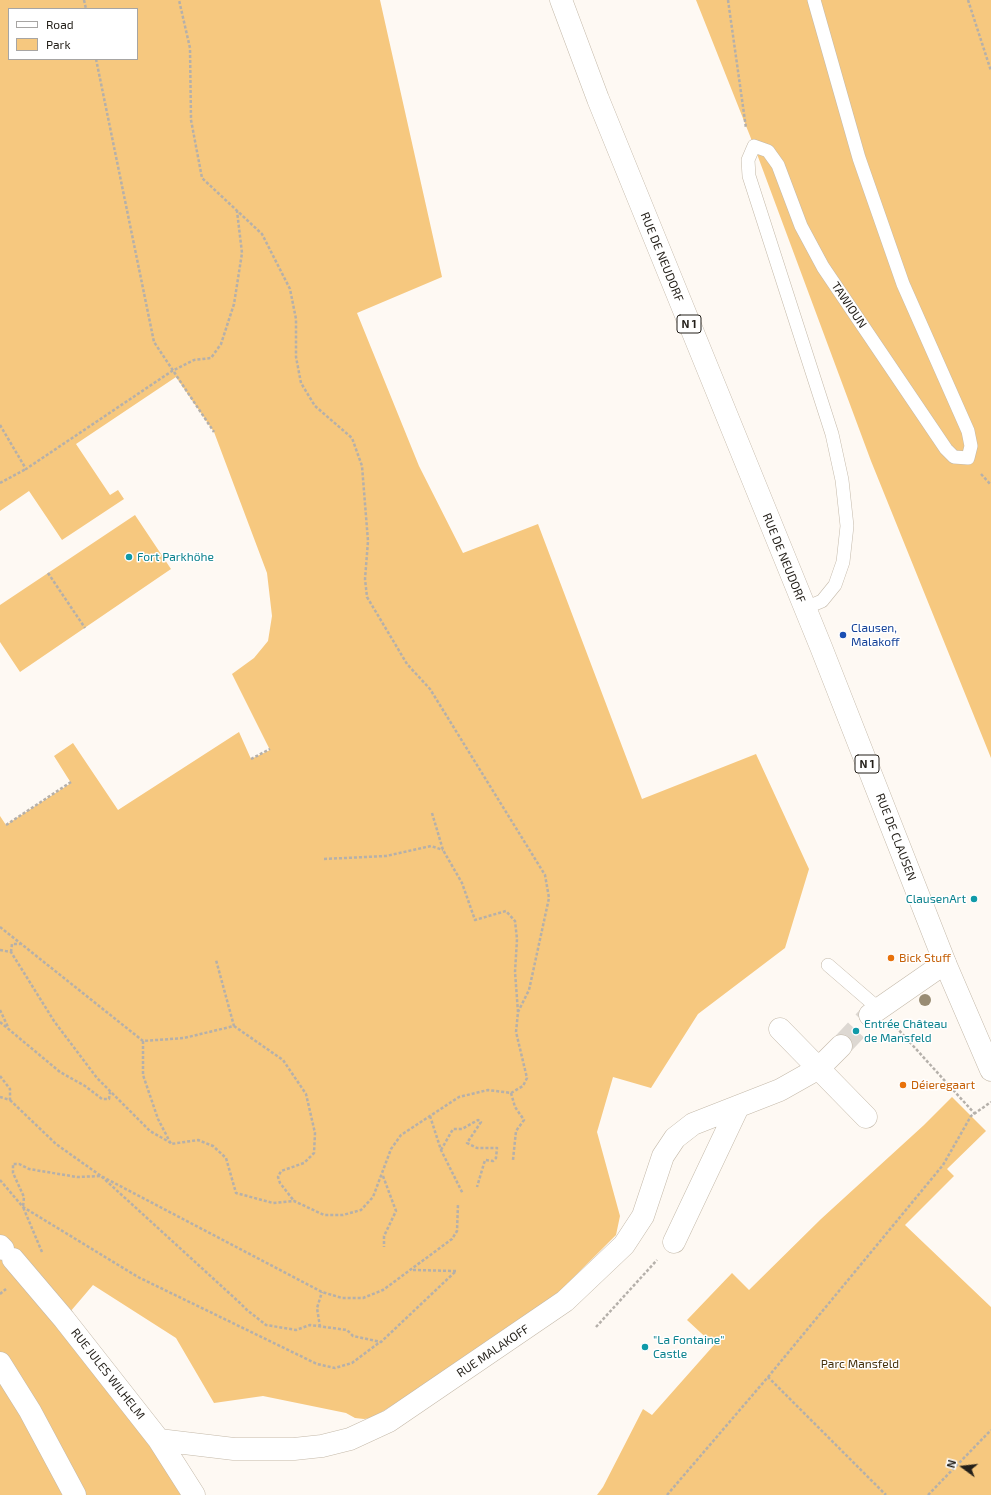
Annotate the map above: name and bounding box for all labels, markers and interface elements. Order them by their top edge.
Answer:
legend [8,8,138,60]
text: Road [46,17,74,31]
text: Park [46,37,71,51]
street label: RUE DE NEUDORF [637,210,687,304]
street label: TAWIOUN [828,279,870,331]
road number: N 1 [677,315,701,333]
street label: RUE DE NEUDORF [759,511,809,605]
place label: Fort Parkhöhe [137,550,214,564]
marker: Fort Parkhöhe [124,552,134,562]
place label: Clausen, Malakoff [851,621,900,649]
marker: Clausen, Malakoff [838,630,848,640]
road number: N 1 [855,755,879,773]
street label: RUE DE CLAUSEN [873,791,919,883]
place label: ClausenArt [906,892,966,906]
marker: ClausenArt [969,894,979,904]
place label: Bick Stuff [899,951,951,965]
marker: Bick Stuff [886,953,896,963]
place label: Entrée Château de Mansfeld [864,1017,947,1045]
marker: Entrée Château de Mansfeld [851,1026,861,1036]
place label: Déieregaart [911,1078,975,1092]
marker: Déieregaart [898,1080,908,1090]
street label: RUE MALAKOFF [454,1321,532,1381]
street label: RUE JULES WILHELM [68,1326,148,1422]
place label: "La Fontaine" Castle [653,1333,724,1361]
marker: "La Fontaine" Castle [640,1342,650,1352]
park label: Parc Mansfeld [821,1357,899,1371]
north arrow [943,1447,983,1487]
text: N [944,1458,958,1469]

